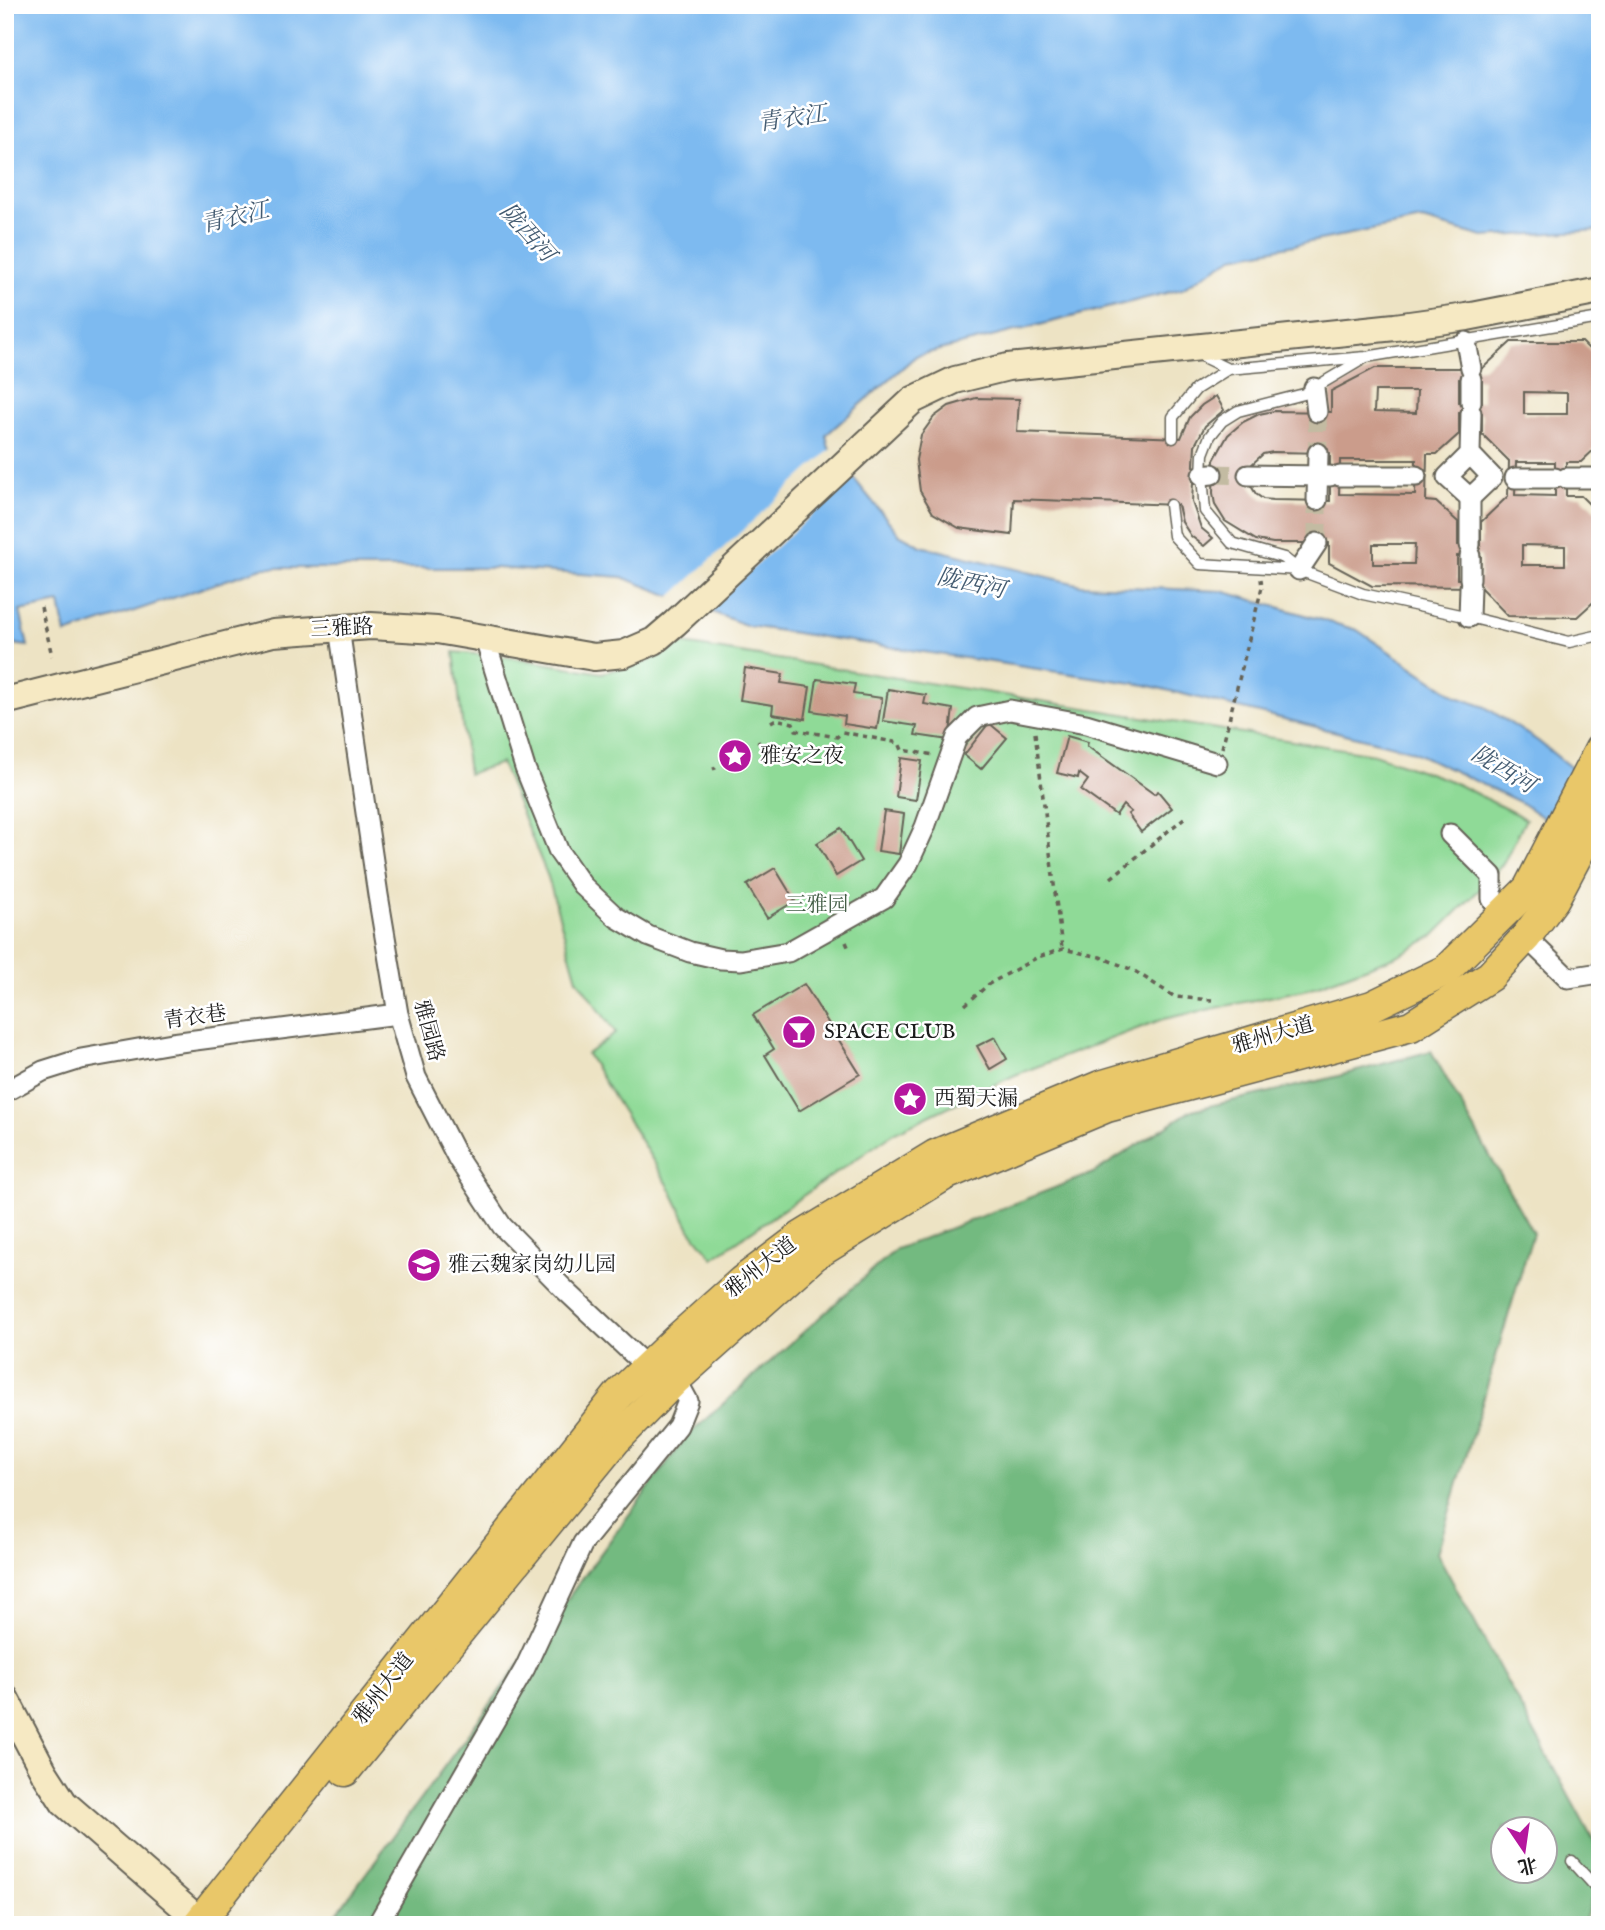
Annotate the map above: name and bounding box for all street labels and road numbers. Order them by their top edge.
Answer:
street label: 三雅路 [310,614,374,644]
street label: 雅园路 [407,997,449,1065]
street label: 青衣巷 [162,1000,228,1036]
street label: 雅州大道 [1229,1011,1317,1061]
street label: 雅州大道 [720,1232,802,1304]
street label: 雅州大道 [348,1648,420,1730]

